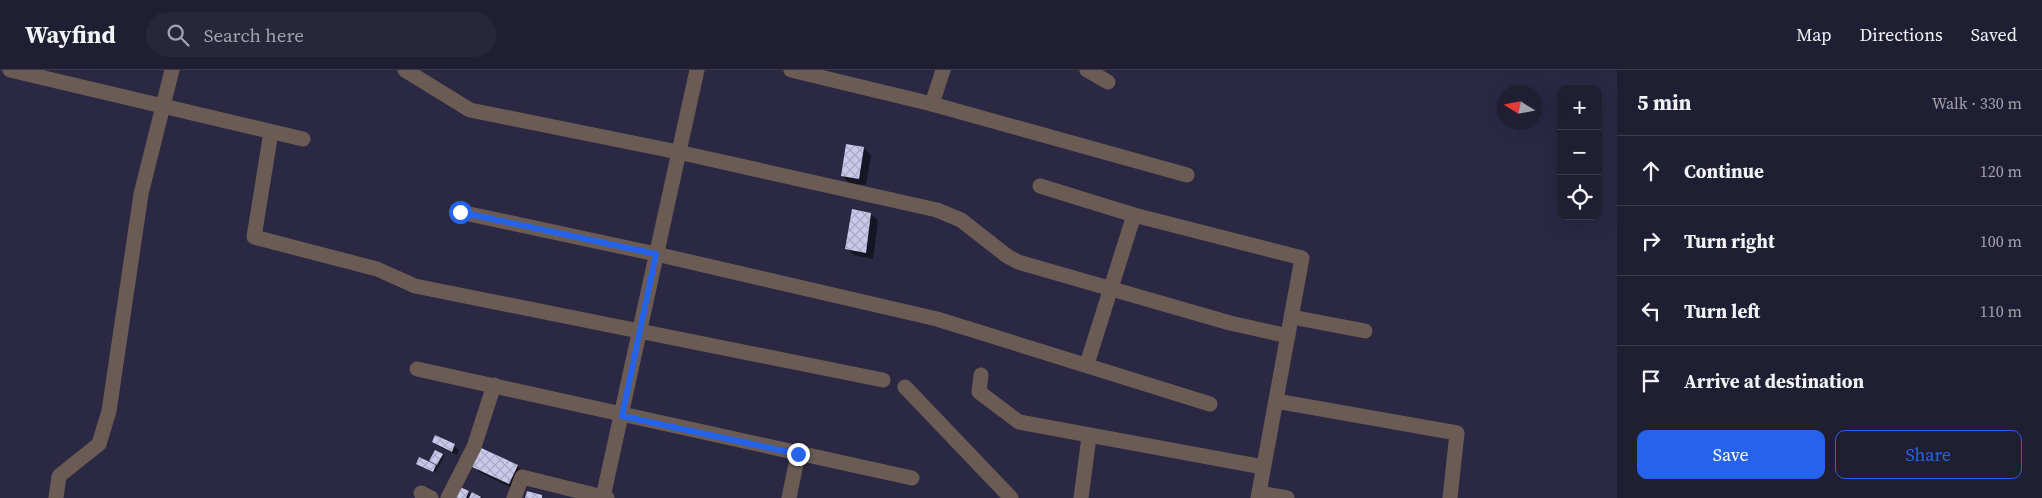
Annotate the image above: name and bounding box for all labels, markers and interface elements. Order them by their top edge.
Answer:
search box [146,12,496,57]
text: Wayfind [25,18,116,51]
icon: search [164,21,192,49]
text: Search here [204,22,304,48]
text: Map [1796,22,1832,47]
text: Directions [1860,22,1943,47]
text: Saved [1971,22,2017,47]
north arrow [1497,85,1542,130]
map controls [1557,85,1602,220]
button: + [1557,85,1602,130]
text: 5 min [1637,88,1692,117]
text: Walk · 330 m [1932,92,2022,114]
button: − [1557,130,1602,175]
icon: ahead [1637,157,1665,185]
text: Continue [1684,158,1764,184]
text: 120 m [1980,160,2022,182]
button: locate [1557,175,1602,220]
route start [449,201,472,224]
icon: right [1637,227,1665,255]
text: Turn right [1684,228,1775,254]
text: 100 m [1980,230,2022,252]
icon: left [1637,297,1665,325]
text: Turn left [1684,298,1760,324]
text: 110 m [1980,300,2022,322]
icon: arrive [1637,367,1665,395]
text: Arrive at destination [1684,368,1864,394]
button: Save [1637,430,1825,479]
button: Share [1835,430,2022,479]
route end [787,443,810,466]

